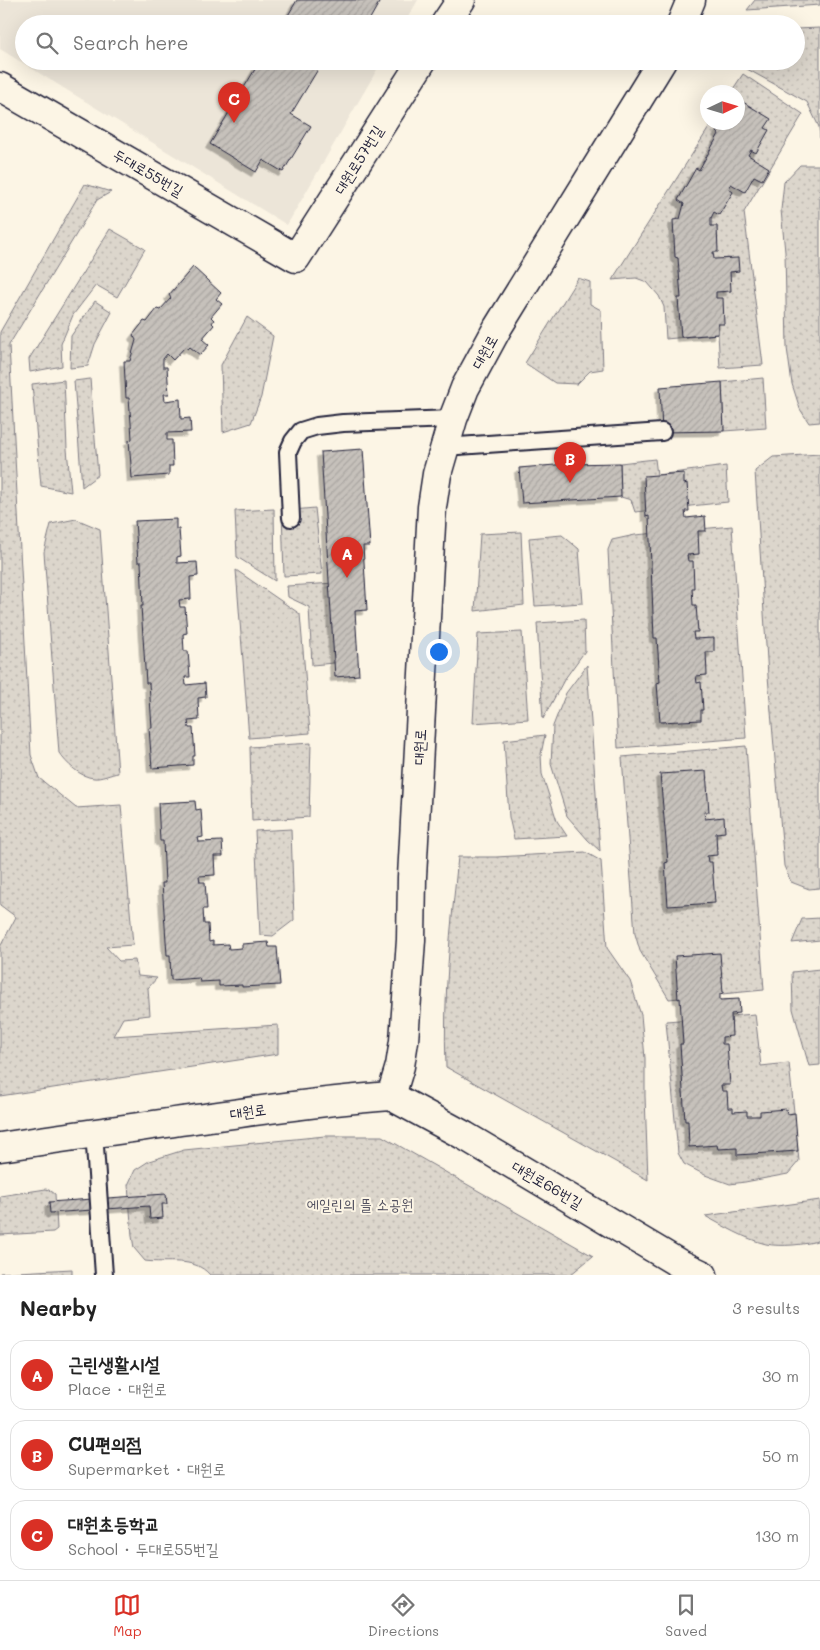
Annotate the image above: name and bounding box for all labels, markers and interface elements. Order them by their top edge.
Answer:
search box [15,15,805,70]
icon: search [33,29,61,57]
text: Search here [73,30,189,55]
pin: C [218,82,250,123]
north arrow [700,85,745,130]
street label: 대원로57번길 [329,121,387,198]
street label: 두대로55번길 [110,144,187,200]
street label: 대원로 [467,331,502,372]
pin: B [554,442,586,483]
pin: A [331,537,363,578]
your location [426,639,452,665]
street label: 대원로 [408,728,430,766]
street label: 대원로 [229,1099,267,1123]
street label: 대원로66번길 [509,1156,586,1212]
park label: 에일린의 뜰 소공원 [307,1194,413,1214]
text: Nearby [20,1294,97,1321]
text: 3 results [732,1297,800,1318]
text: 근린생활시설 [68,1351,160,1376]
text: A [31,1365,43,1386]
text: 30 m [762,1365,799,1386]
text: Place · 대원로 [68,1378,167,1399]
text: CU편의점 [68,1431,141,1456]
text: B [32,1445,42,1466]
text: 50 m [762,1445,799,1466]
text: Supermarket · 대원로 [68,1458,226,1479]
text: 대원초등학교 [68,1511,160,1536]
text: C [31,1525,43,1546]
text: 130 m [755,1525,799,1546]
text: School · 두대로55번길 [68,1538,219,1559]
tab: Map [113,1591,142,1640]
tab: Directions [368,1591,439,1640]
tab: Saved [665,1591,707,1640]

